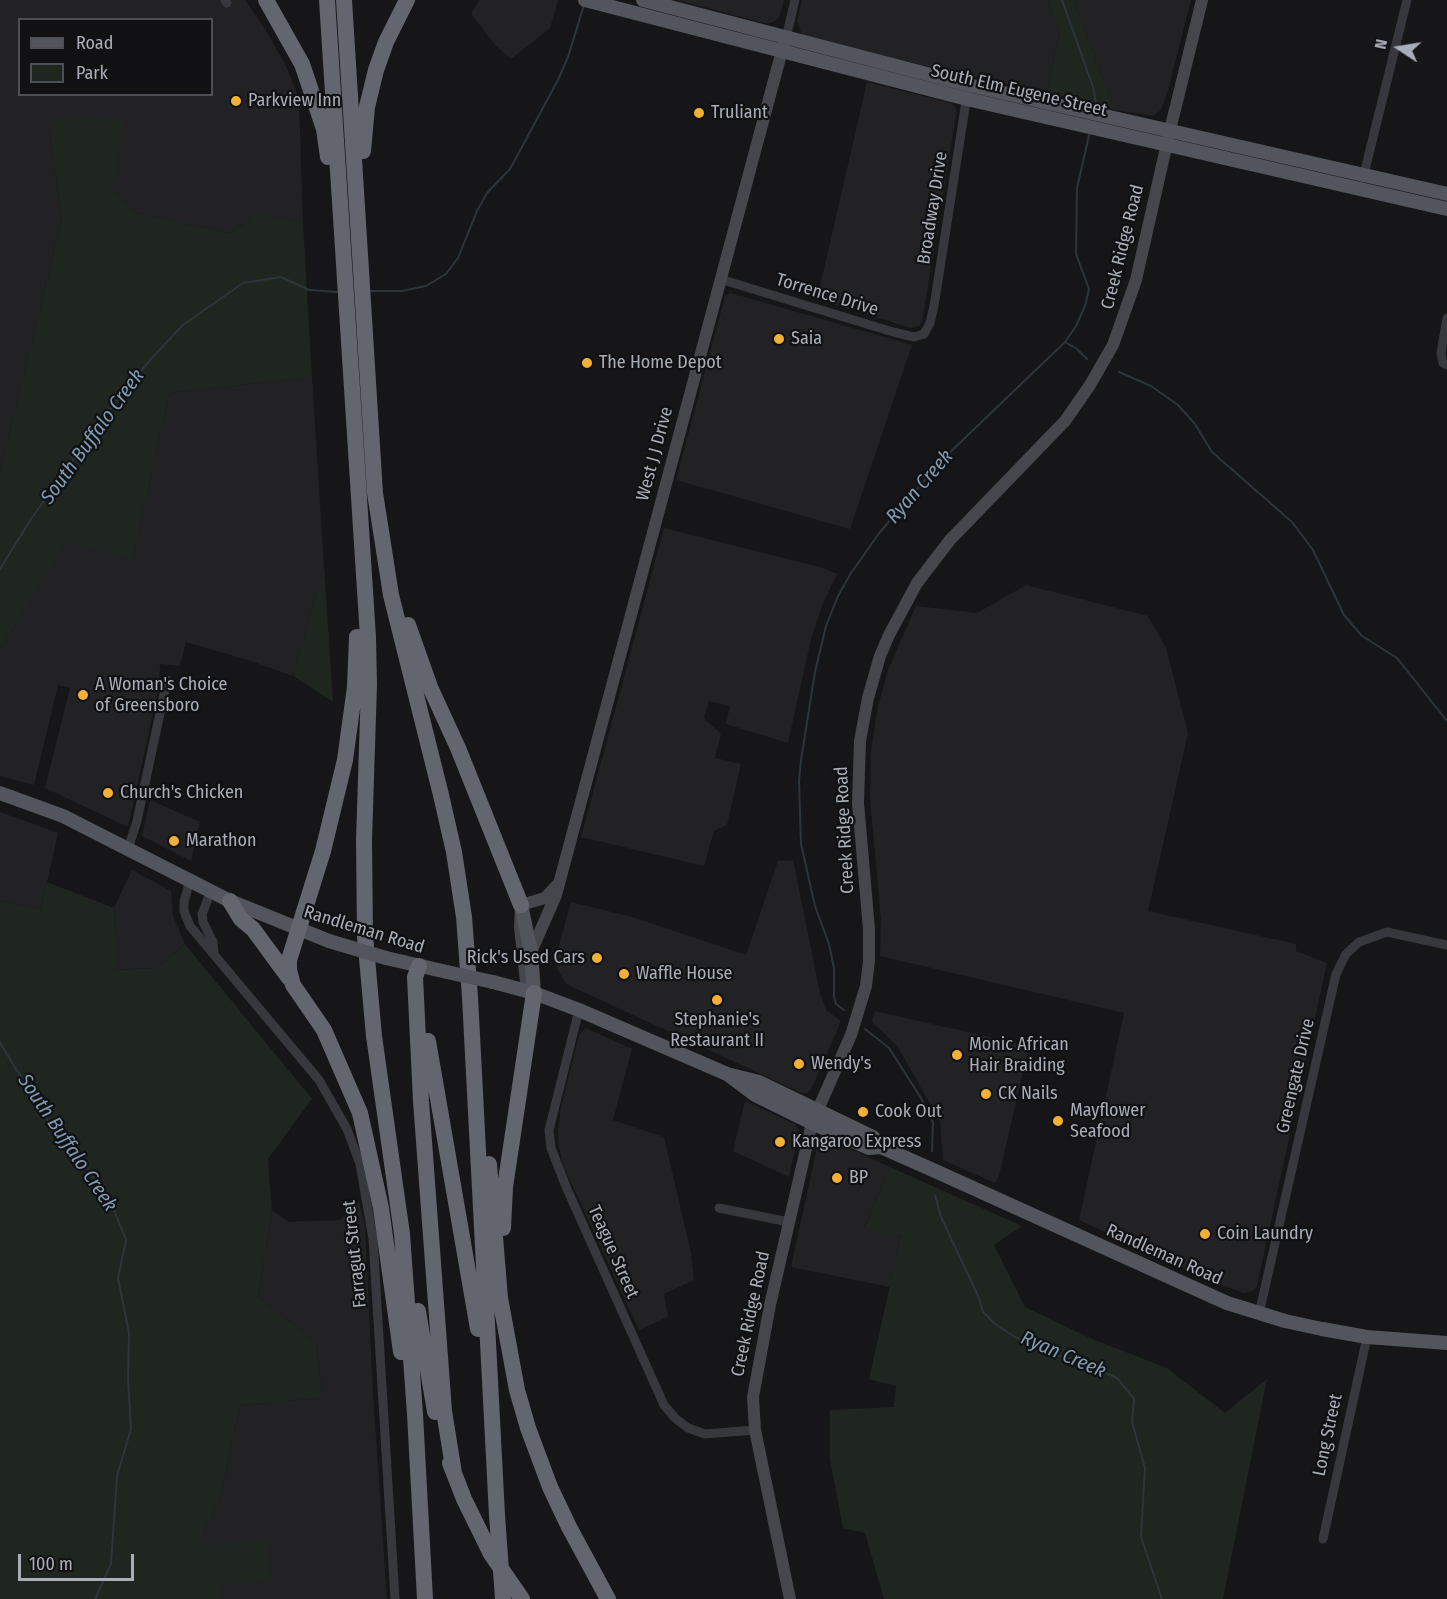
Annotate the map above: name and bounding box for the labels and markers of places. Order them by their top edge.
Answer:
place label: Parkview Inn [248,90,341,112]
marker: Parkview Inn [229,94,243,108]
place label: Truliant [711,102,768,124]
marker: Truliant [692,106,706,120]
place label: Saia [791,328,822,350]
marker: Saia [772,332,786,346]
place label: The Home Depot [599,352,722,374]
marker: The Home Depot [580,356,594,370]
place label: A Woman's Choice of Greensboro [95,674,228,716]
marker: A Woman's Choice of Greensboro [76,688,90,702]
place label: Church's Chicken [120,782,243,804]
marker: Church's Chicken [101,786,115,800]
place label: Marathon [186,830,256,852]
marker: Marathon [167,834,181,848]
place label: Rick's Used Cars [467,947,585,969]
marker: Rick's Used Cars [590,951,604,965]
place label: Waffle House [636,963,732,985]
marker: Waffle House [617,967,631,981]
marker: Stephanie's Restaurant II [710,993,724,1007]
place label: Stephanie's Restaurant II [670,1009,764,1052]
place label: Monic African Hair Braiding [969,1034,1069,1076]
marker: Monic African Hair Braiding [950,1048,964,1062]
place label: Wendy's [811,1053,871,1075]
marker: Wendy's [792,1057,806,1071]
place label: CK Nails [998,1083,1058,1105]
marker: CK Nails [979,1087,993,1101]
place label: Mayflower Seafood [1070,1100,1146,1142]
place label: Cook Out [875,1101,942,1123]
marker: Cook Out [856,1105,870,1119]
marker: Mayflower Seafood [1051,1114,1065,1128]
place label: Kangaroo Express [792,1131,921,1153]
marker: Kangaroo Express [773,1135,787,1149]
place label: BP [849,1167,868,1189]
marker: BP [830,1171,844,1185]
place label: Coin Laundry [1217,1223,1313,1245]
marker: Coin Laundry [1198,1227,1212,1241]

